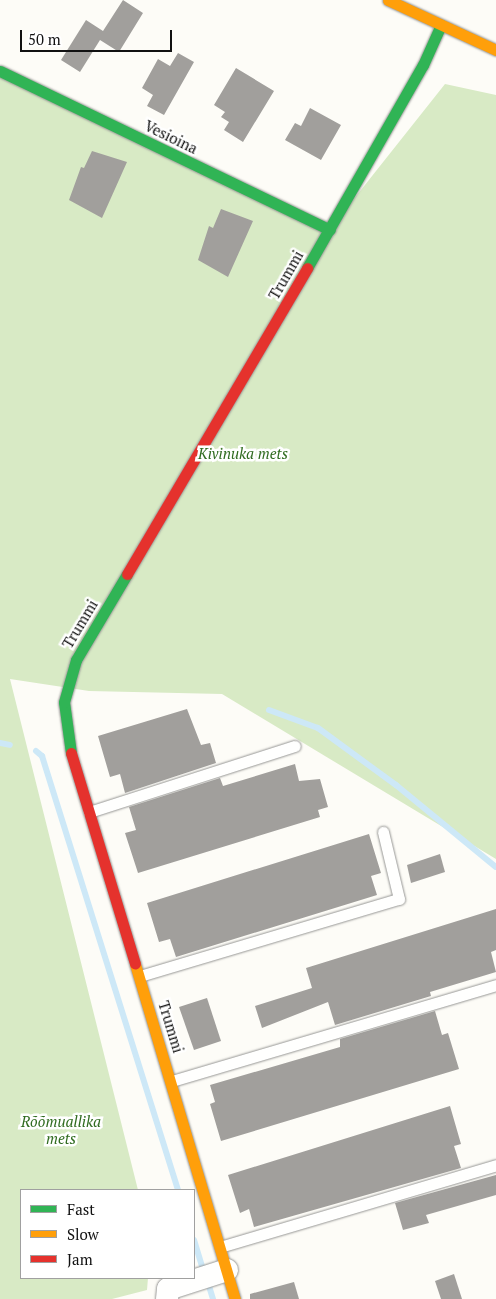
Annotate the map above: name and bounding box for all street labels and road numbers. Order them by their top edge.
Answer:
street label: Vesioina [142,116,200,158]
street label: Trummi [265,247,307,303]
street label: Trummi [58,596,102,652]
street label: Trummi [155,999,187,1055]

